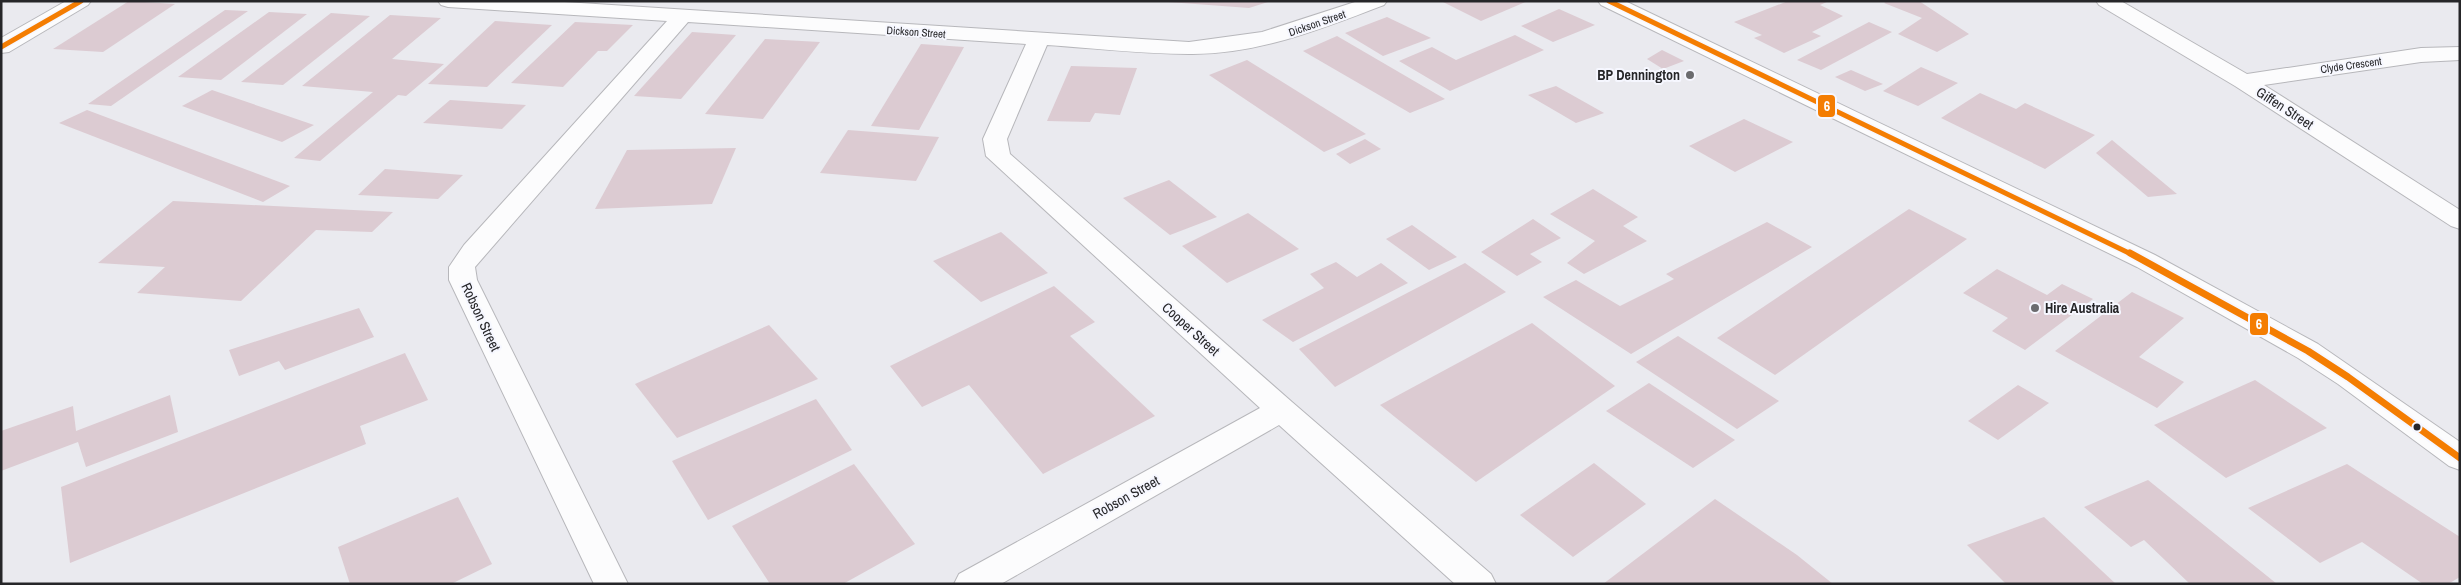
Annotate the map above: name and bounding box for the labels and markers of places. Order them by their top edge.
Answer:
place label: BP Dennington [1597,66,1680,84]
marker: BP Dennington [1684,69,1696,81]
place label: Hire Australia [2045,299,2120,317]
marker: Hire Australia [2029,302,2041,314]
unlabelled marker [2412,422,2422,432]

